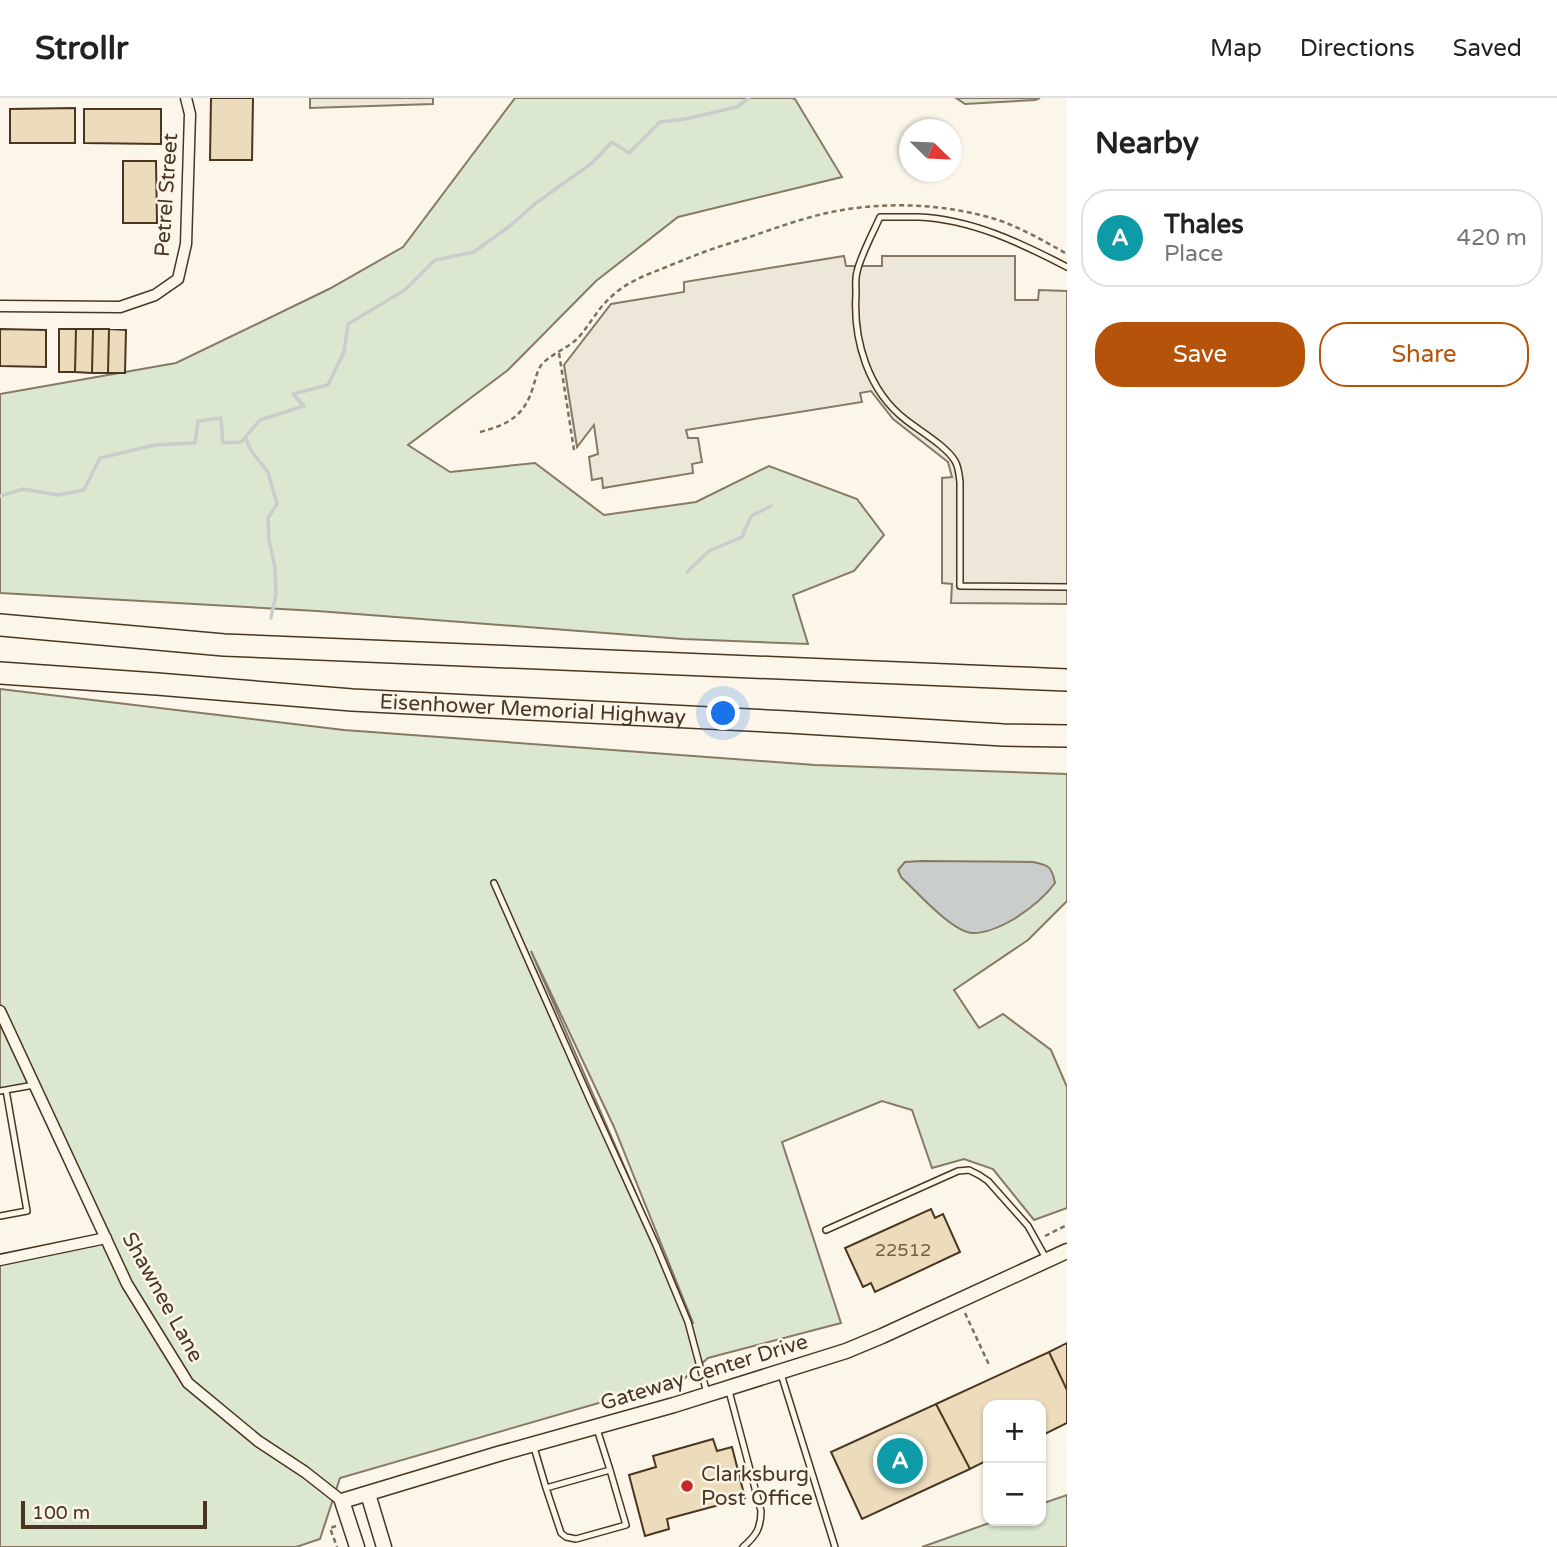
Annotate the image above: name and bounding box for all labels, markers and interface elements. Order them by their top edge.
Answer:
text: Strollr [35,29,129,68]
text: Map [1210,34,1262,63]
text: Directions [1300,34,1415,63]
text: Saved [1453,34,1522,63]
north arrow [899,119,962,182]
text: Nearby [1095,125,1199,162]
street label: Petrel Street [150,132,183,258]
text: Thales [1164,209,1244,240]
text: A [1111,224,1129,252]
text: 420 m [1457,224,1527,252]
text: Place [1164,240,1223,268]
button: Save [1095,322,1305,387]
button: Share [1319,322,1529,387]
street label: Eisenhower Memorial Highway [379,689,686,730]
your location [706,696,740,730]
street label: Shawnee Lane [117,1228,209,1367]
house number: 22512 [875,1239,931,1261]
street label: Gateway Center Drive [597,1329,811,1416]
map controls [983,1400,1046,1526]
button: + [983,1400,1046,1463]
pin: A [877,1435,923,1487]
place label: Clarksburg Post Office [701,1462,813,1511]
button: − [983,1463,1046,1526]
marker: Clarksburg Post Office [679,1478,695,1494]
scale bar [21,1498,206,1530]
text: 100 m [32,1502,90,1524]

